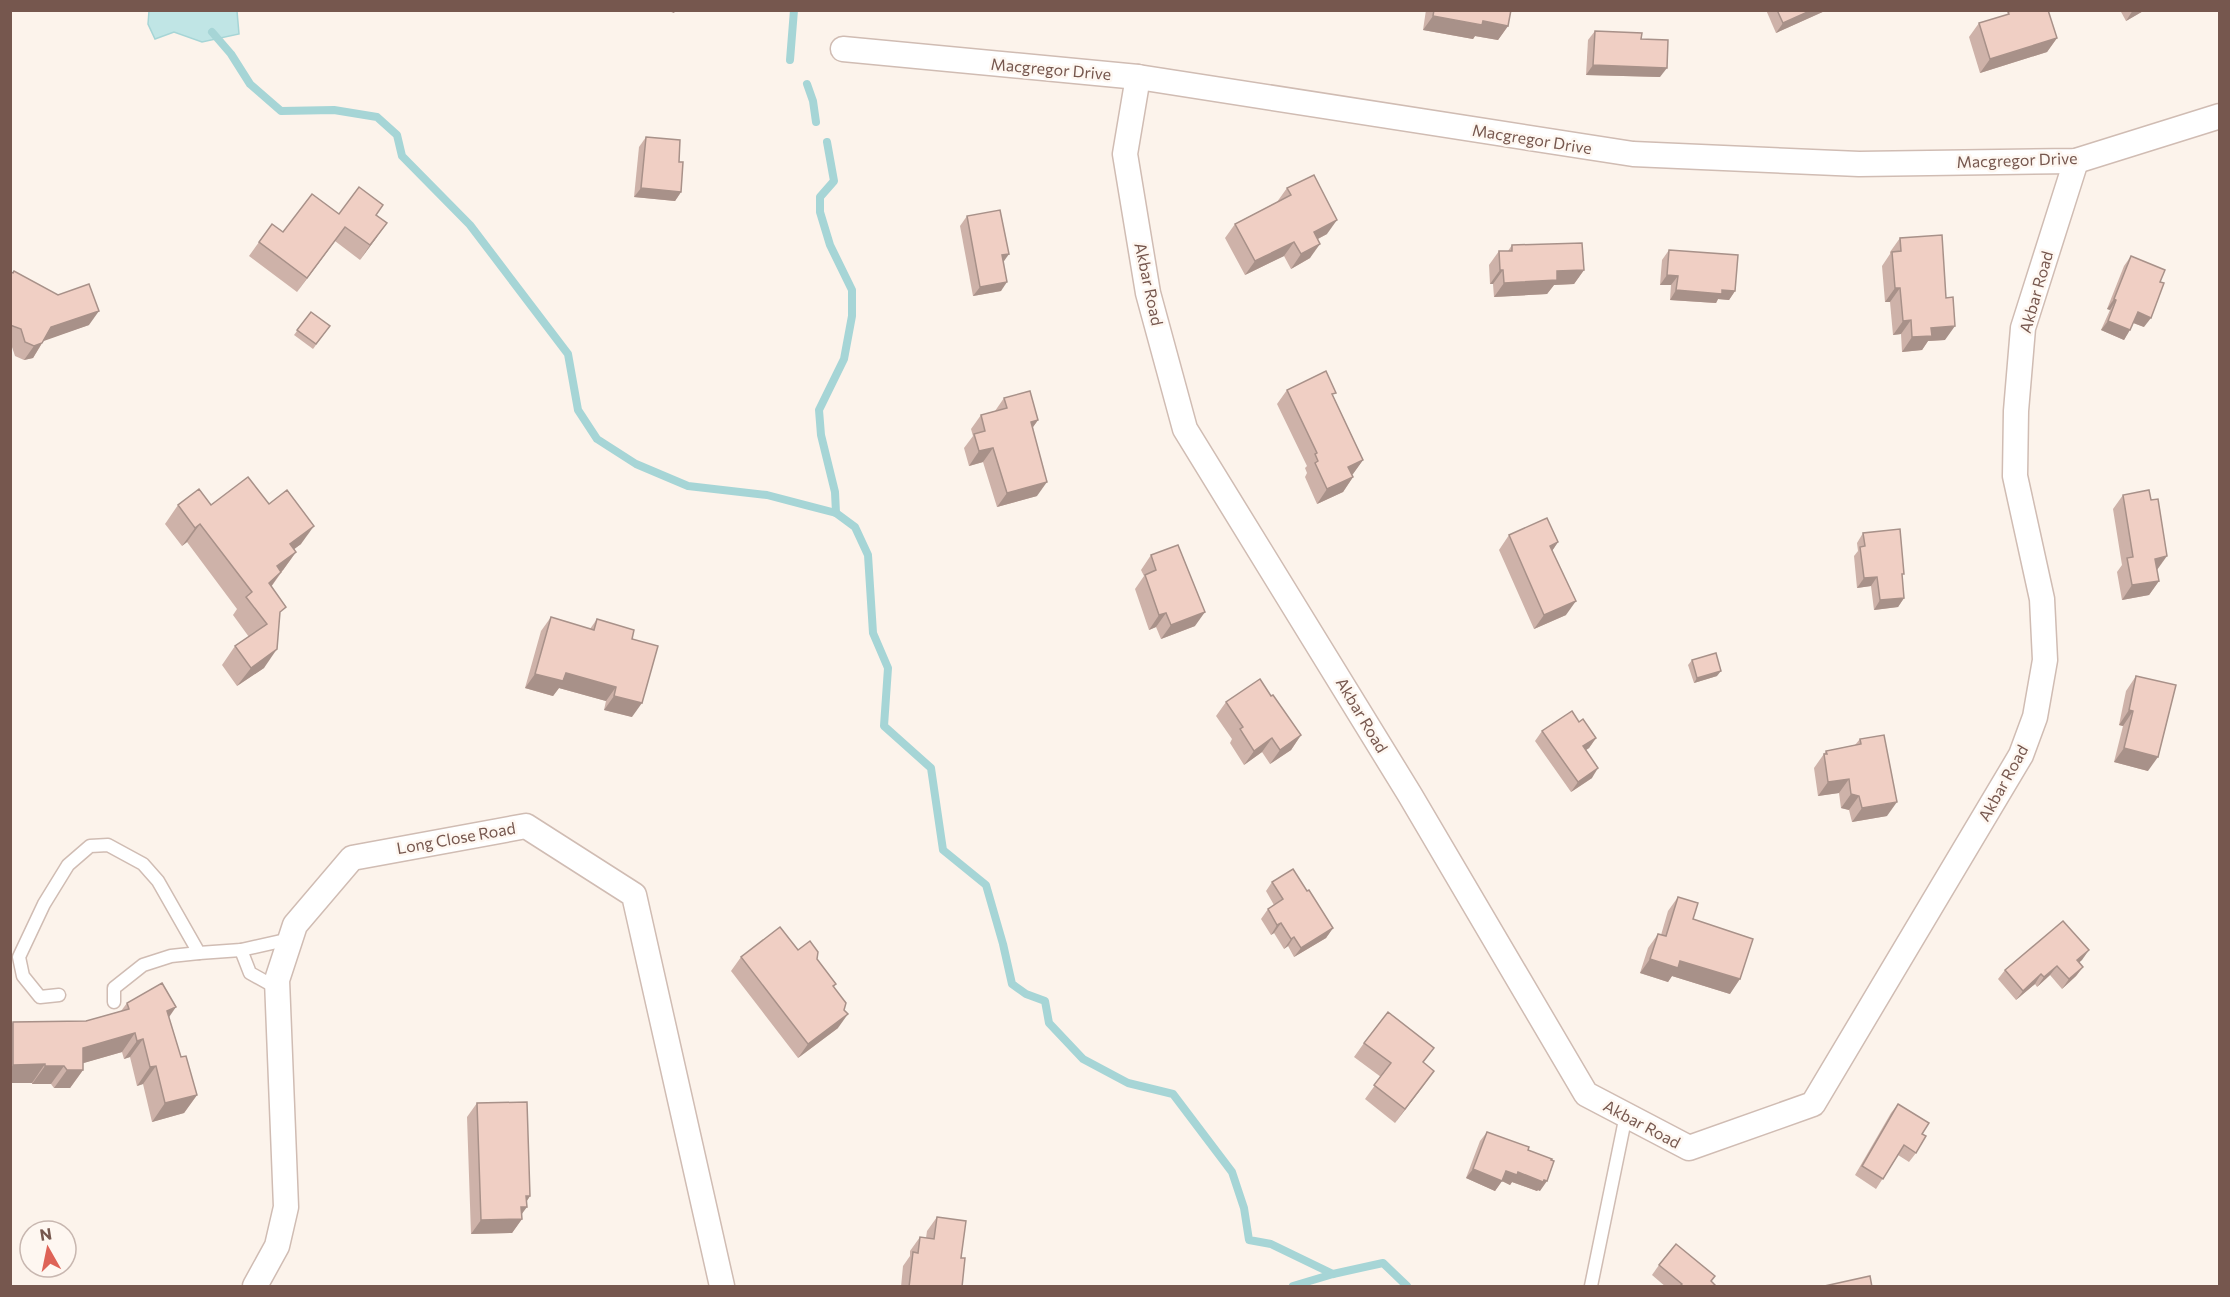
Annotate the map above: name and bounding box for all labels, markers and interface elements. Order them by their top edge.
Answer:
street label: Macgregor Drive [990,54,1112,83]
street label: Macgregor Drive [1471,120,1593,157]
street label: Macgregor Drive [1956,148,2078,171]
street label: Akbar Road [1131,241,1168,327]
street label: Akbar Road [2015,249,2056,335]
street label: Akbar Road [1333,674,1392,756]
street label: Akbar Road [1974,741,2031,824]
street label: Long Close Road [395,818,517,857]
street label: Akbar Road [1601,1095,1684,1152]
north arrow [18,1219,78,1279]
text: N [38,1223,53,1244]

